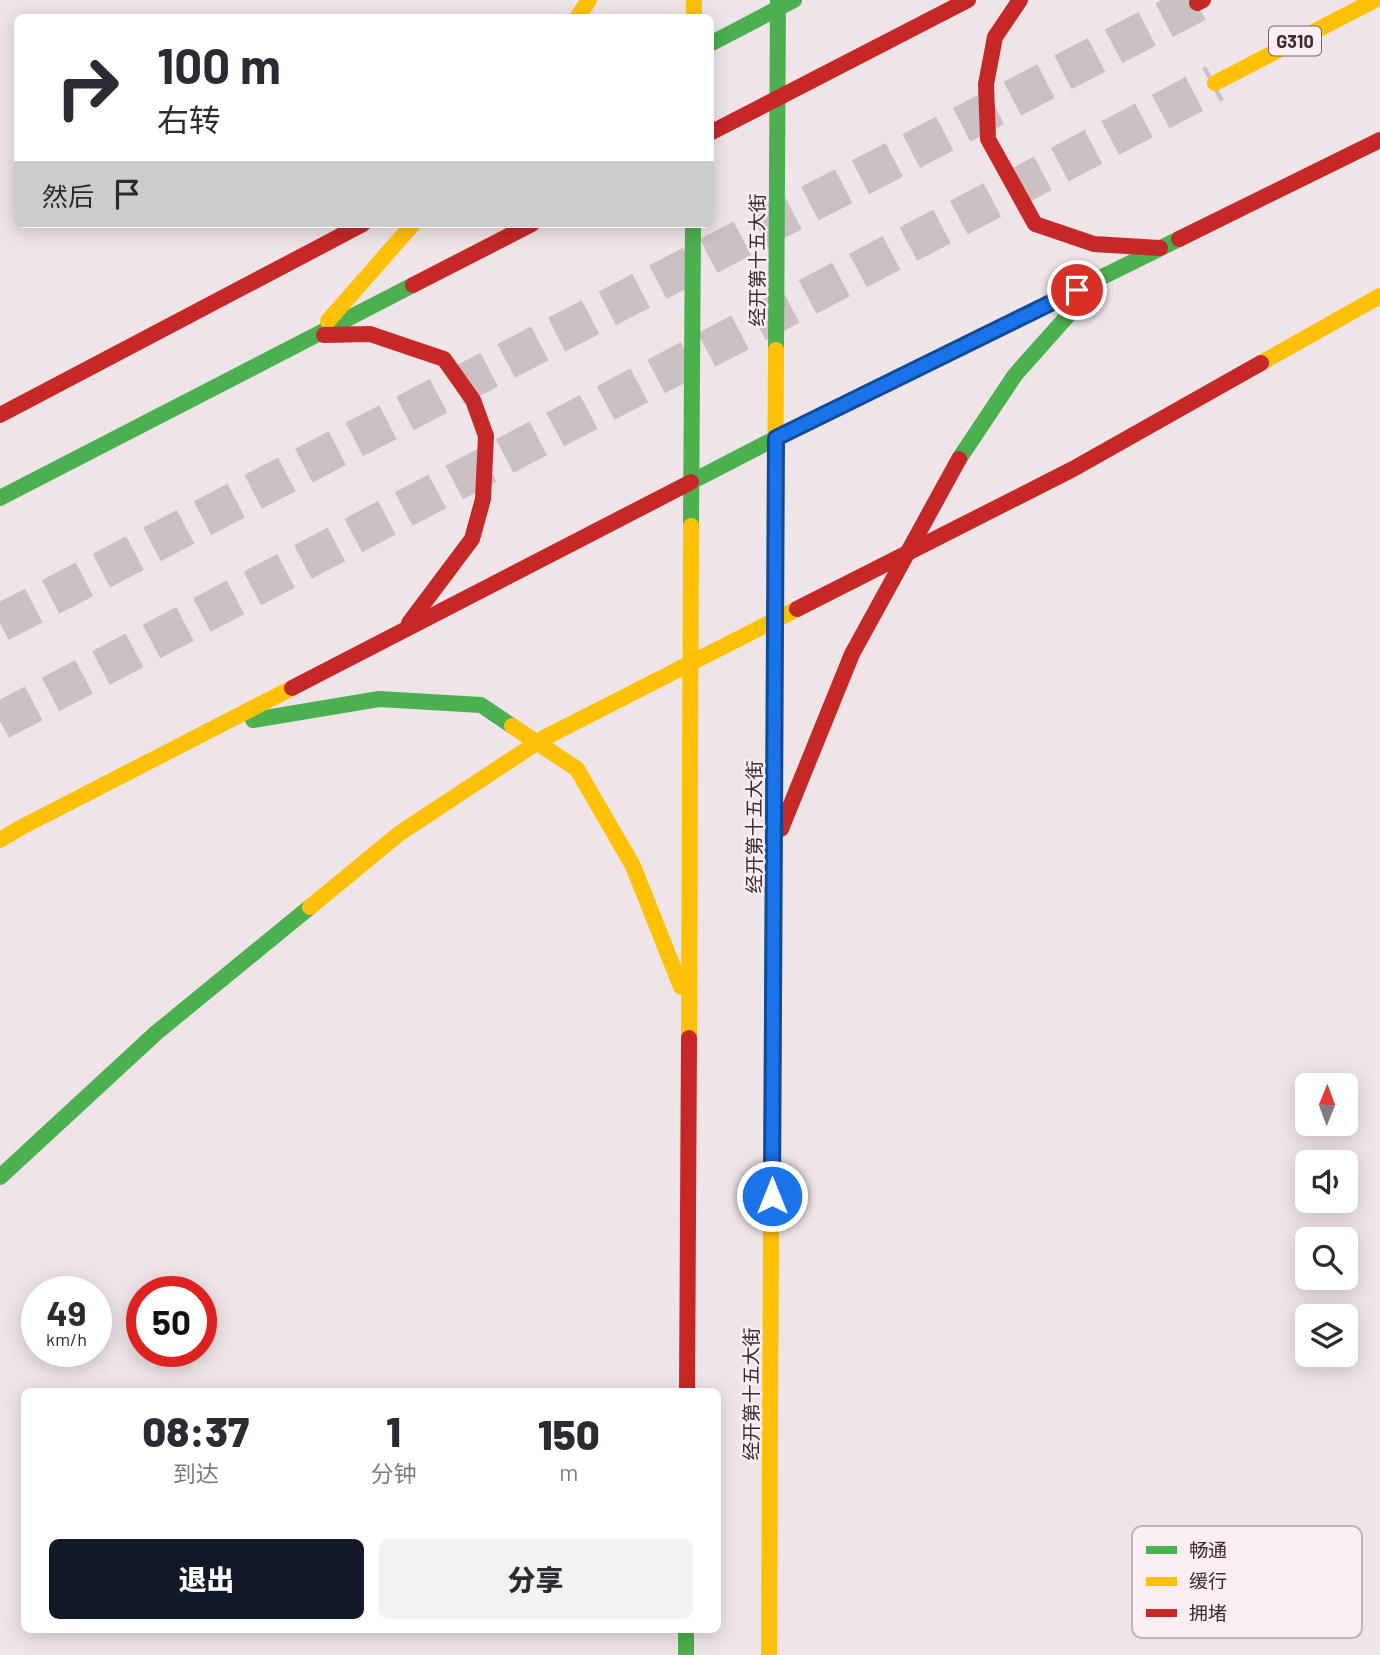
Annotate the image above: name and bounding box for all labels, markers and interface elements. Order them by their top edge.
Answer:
road number: G310 [1269,26,1321,56]
text: 100 m [157,35,281,94]
icon: right [42,42,133,133]
text: 右转 [157,100,221,138]
icon: arrive [108,175,146,213]
text: 然后 [42,180,94,211]
street label: 经开第十五大街 [745,193,768,327]
pin [1047,260,1107,320]
icon: arrive [1058,271,1096,309]
street label: 经开第十五大街 [742,760,765,894]
north arrow [1295,1073,1358,1136]
map controls [1295,1073,1358,1367]
button: sound [1295,1150,1358,1213]
position arrow [735,1159,809,1233]
button: search [1295,1227,1358,1290]
speed limit sign: 50 [126,1276,217,1367]
text: 49 [47,1291,86,1333]
button: layers [1295,1304,1358,1367]
street label: 经开第十五大街 [739,1327,762,1461]
text: km/h [46,1328,87,1350]
text: 08:37 [142,1405,249,1455]
text: 1 [386,1405,401,1455]
text: 150 [538,1408,600,1458]
text: m [559,1458,578,1486]
text: 到达 [173,1459,219,1487]
text: 分钟 [370,1459,416,1487]
legend [1132,1526,1362,1638]
text: 畅通 [1189,1538,1227,1561]
button: 退出 [49,1539,364,1619]
button: 分享 [378,1539,693,1619]
text: 缓行 [1189,1569,1227,1592]
text: 拥堵 [1189,1601,1227,1624]

